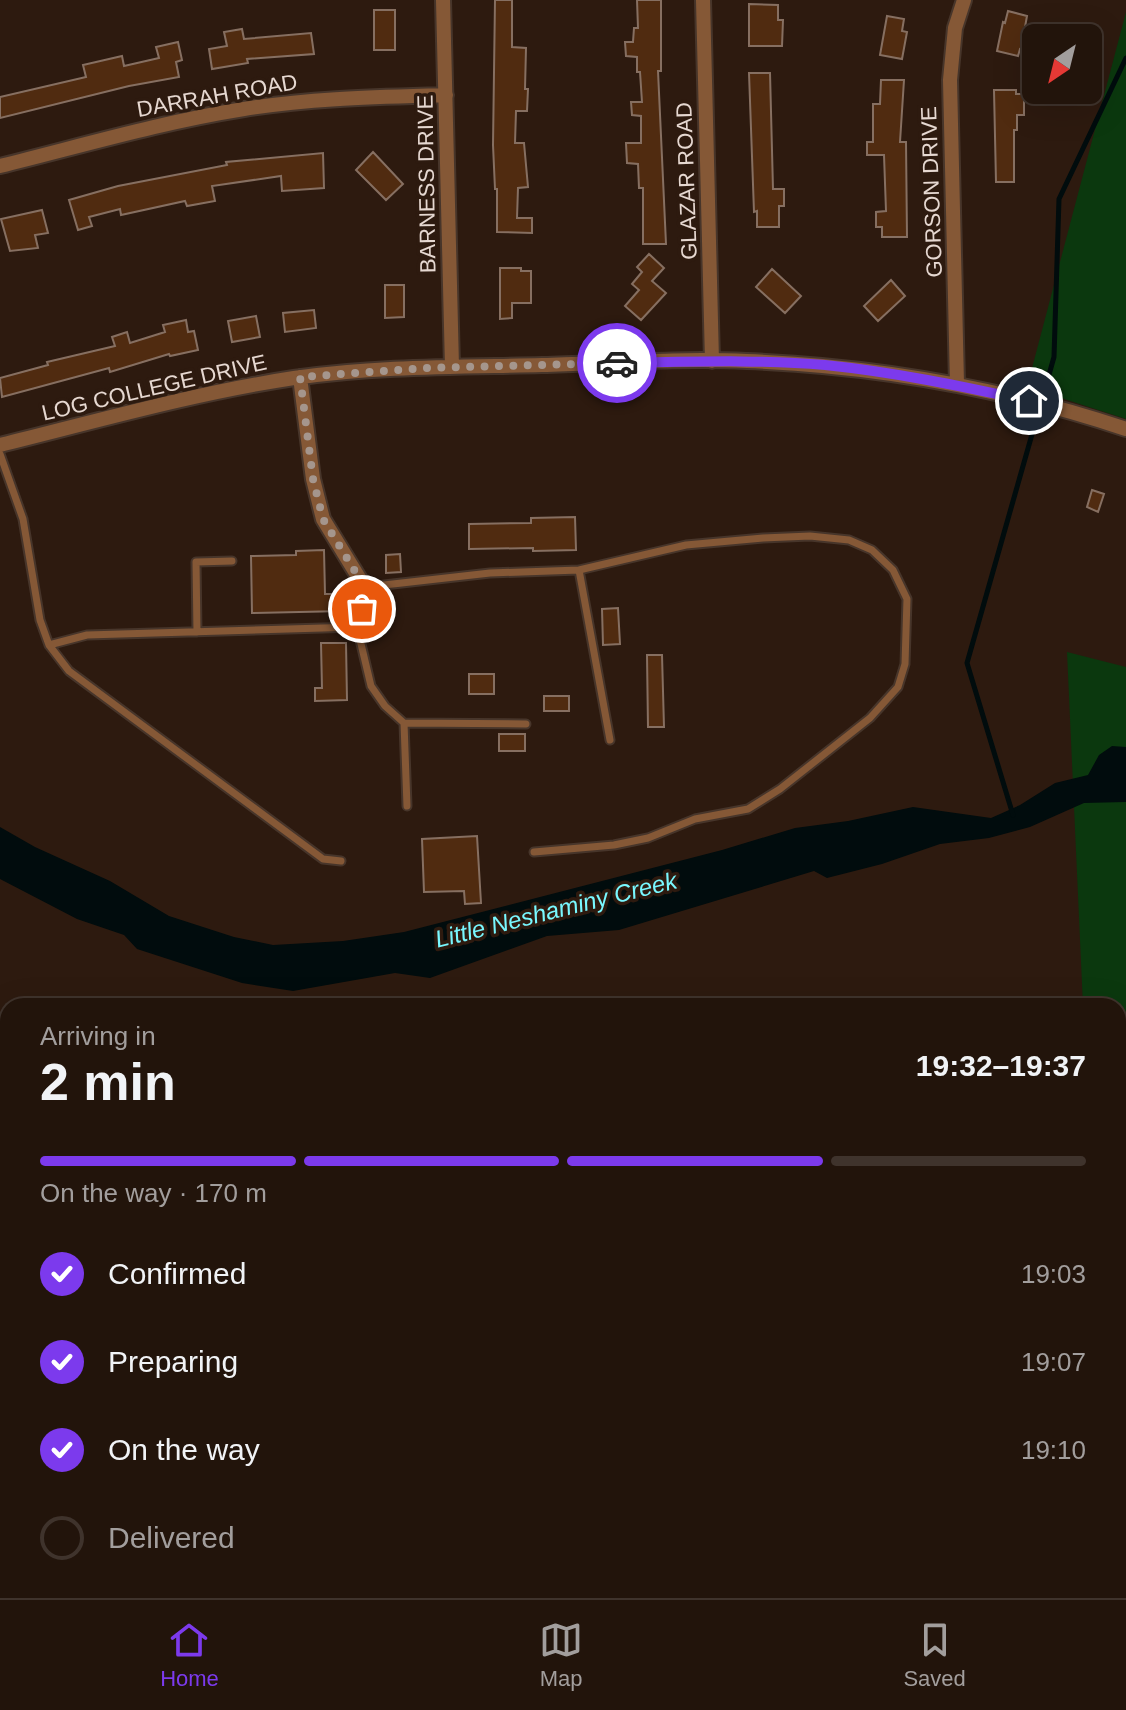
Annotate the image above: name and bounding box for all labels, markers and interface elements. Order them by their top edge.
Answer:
north arrow [1022,24,1102,104]
map controls [1022,24,1102,104]
street label: DARRAH ROAD [135,69,299,122]
street label: BARNESS DRIVE [412,95,441,273]
street label: GLAZAR ROAD [671,102,702,260]
street label: GORSON DRIVE [916,106,947,278]
courier [577,323,657,403]
icon: car [595,341,639,385]
street label: LOG COLLEGE DRIVE [39,349,269,426]
pin [995,367,1063,435]
icon: home [1007,379,1051,423]
pin [328,575,396,643]
icon: bag [340,587,384,631]
water label: Little Neshaminy Creek [432,866,681,953]
text: Arriving in [40,1021,156,1051]
text: 19:32–19:37 [916,1049,1086,1082]
text: 2 min [40,1053,176,1111]
text: On the way · 170 m [40,1178,267,1208]
icon: check [40,1252,84,1296]
text: Confirmed [108,1257,246,1290]
text: 19:03 [1021,1259,1086,1289]
icon: check [40,1340,84,1384]
text: Preparing [108,1345,238,1378]
text: 19:07 [1021,1347,1086,1377]
icon: check [40,1428,84,1472]
text: On the way [108,1433,260,1466]
text: 19:10 [1021,1435,1086,1465]
text: Delivered [108,1521,235,1554]
tab: Home [160,1618,219,1692]
tab: Map [539,1618,583,1692]
tab: Saved [903,1618,966,1692]

